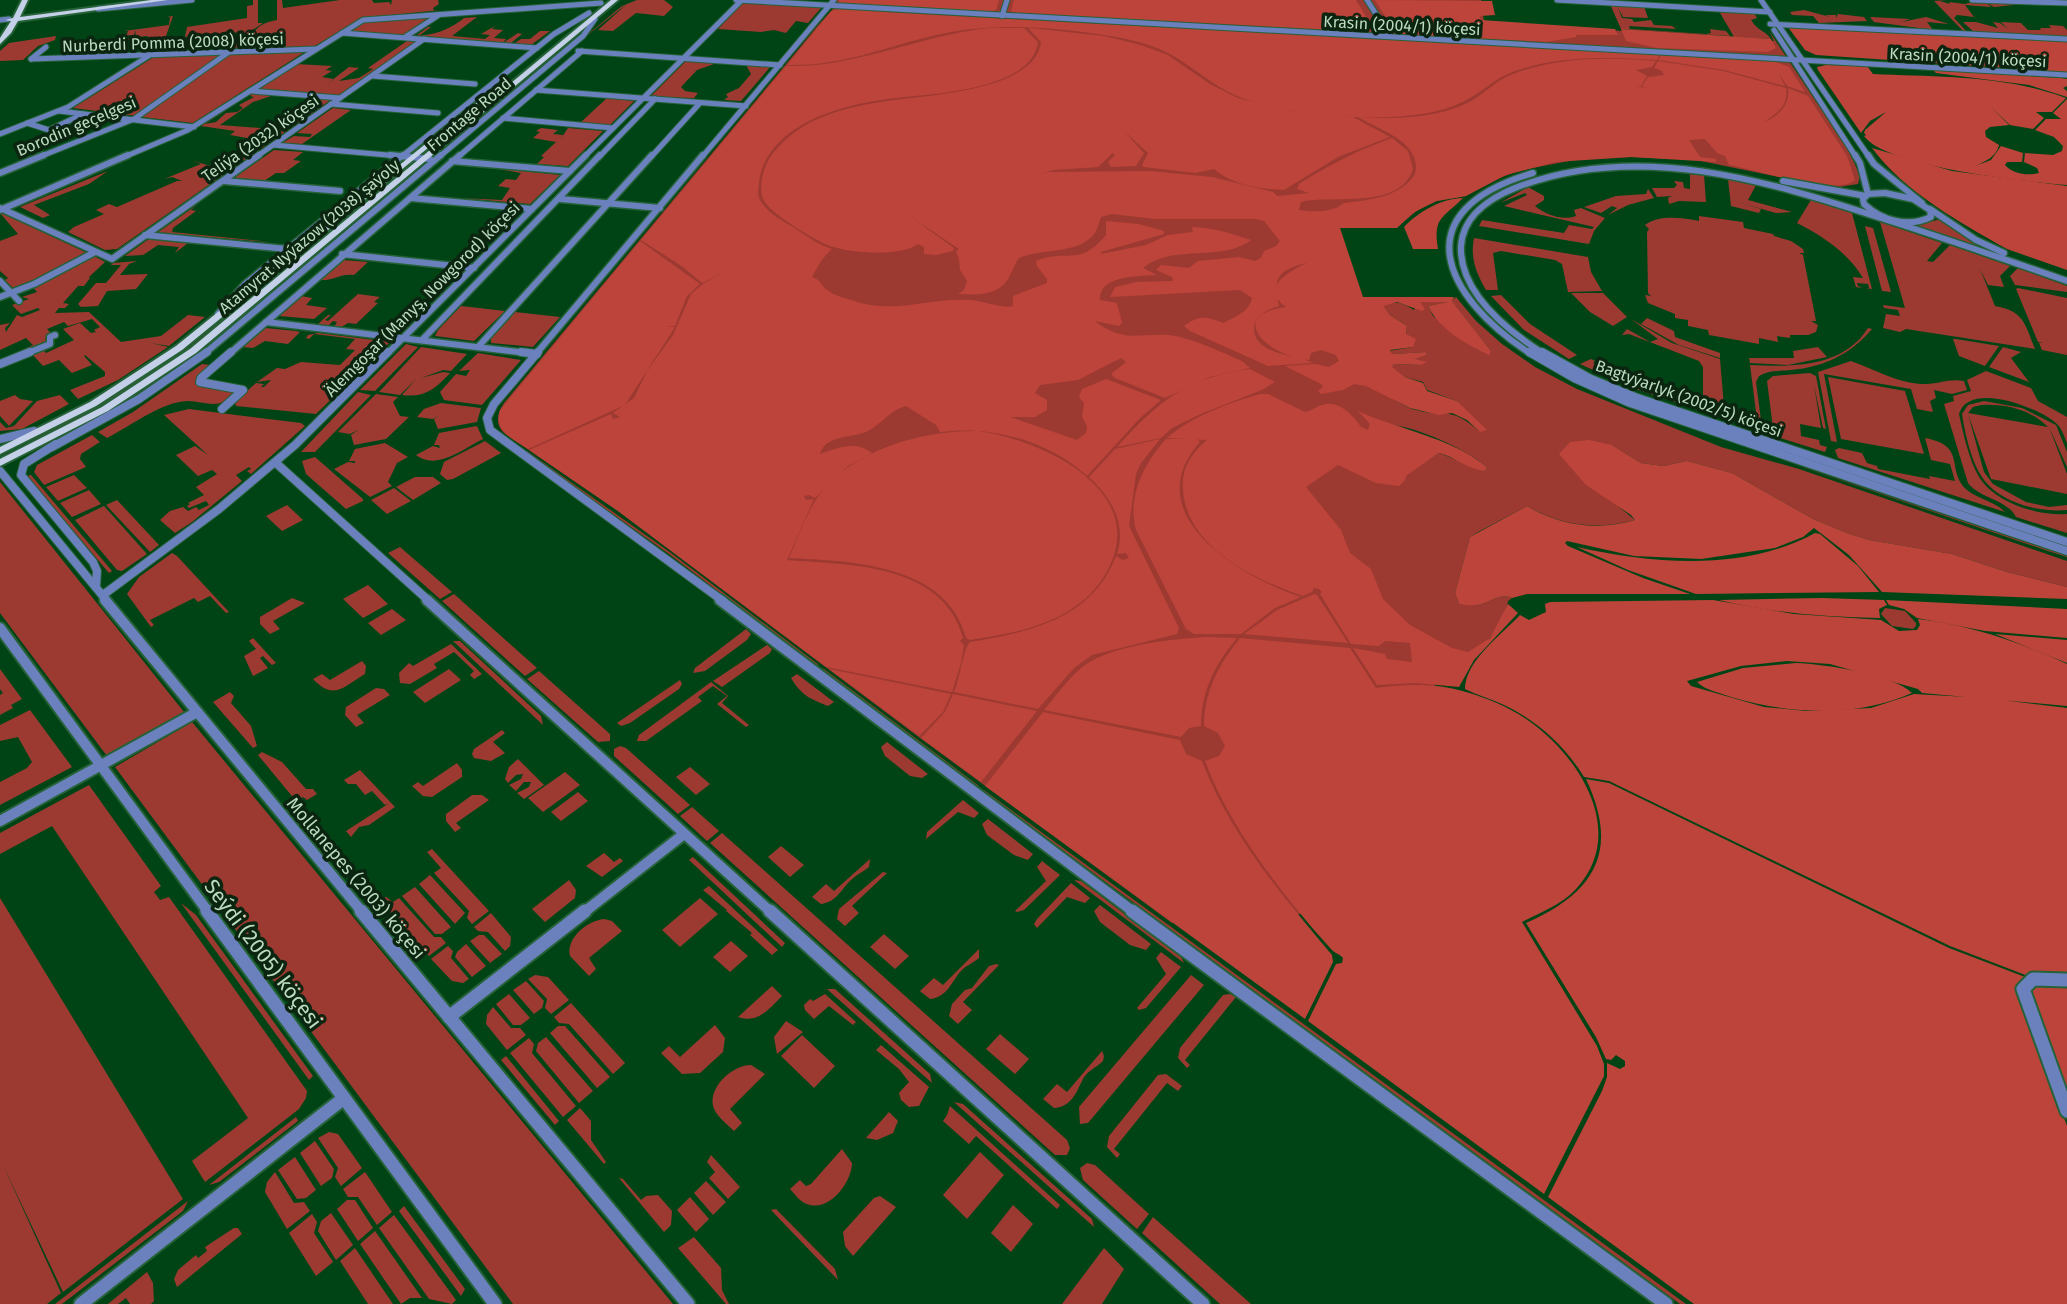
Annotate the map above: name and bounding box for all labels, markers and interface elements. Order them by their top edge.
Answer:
street label: Krasin (2004/1) köçesi [1323,12,1481,40]
street label: Nurberdi Pomma (2008) köçesi [62,29,284,57]
street label: Krasin (2004/1) köçesi [1889,44,2047,72]
street label: Frontage Road [423,74,515,155]
street label: Teliýa (2032) köçesi [198,91,323,187]
street label: Borodin geçelgesi [14,93,139,161]
street label: Atamyrat Nyýazow (2038) şaýoly [215,155,404,318]
street label: Älemgoşar (Manyş, Nowgorod) köçesi [321,198,524,401]
street label: Bagtyýarlyk (2002/5) köçesi [1593,356,1785,442]
street label: Mollanepes (2003) köçesi [282,793,430,963]
street label: Seýdi (2005) köçesi [198,874,328,1034]

